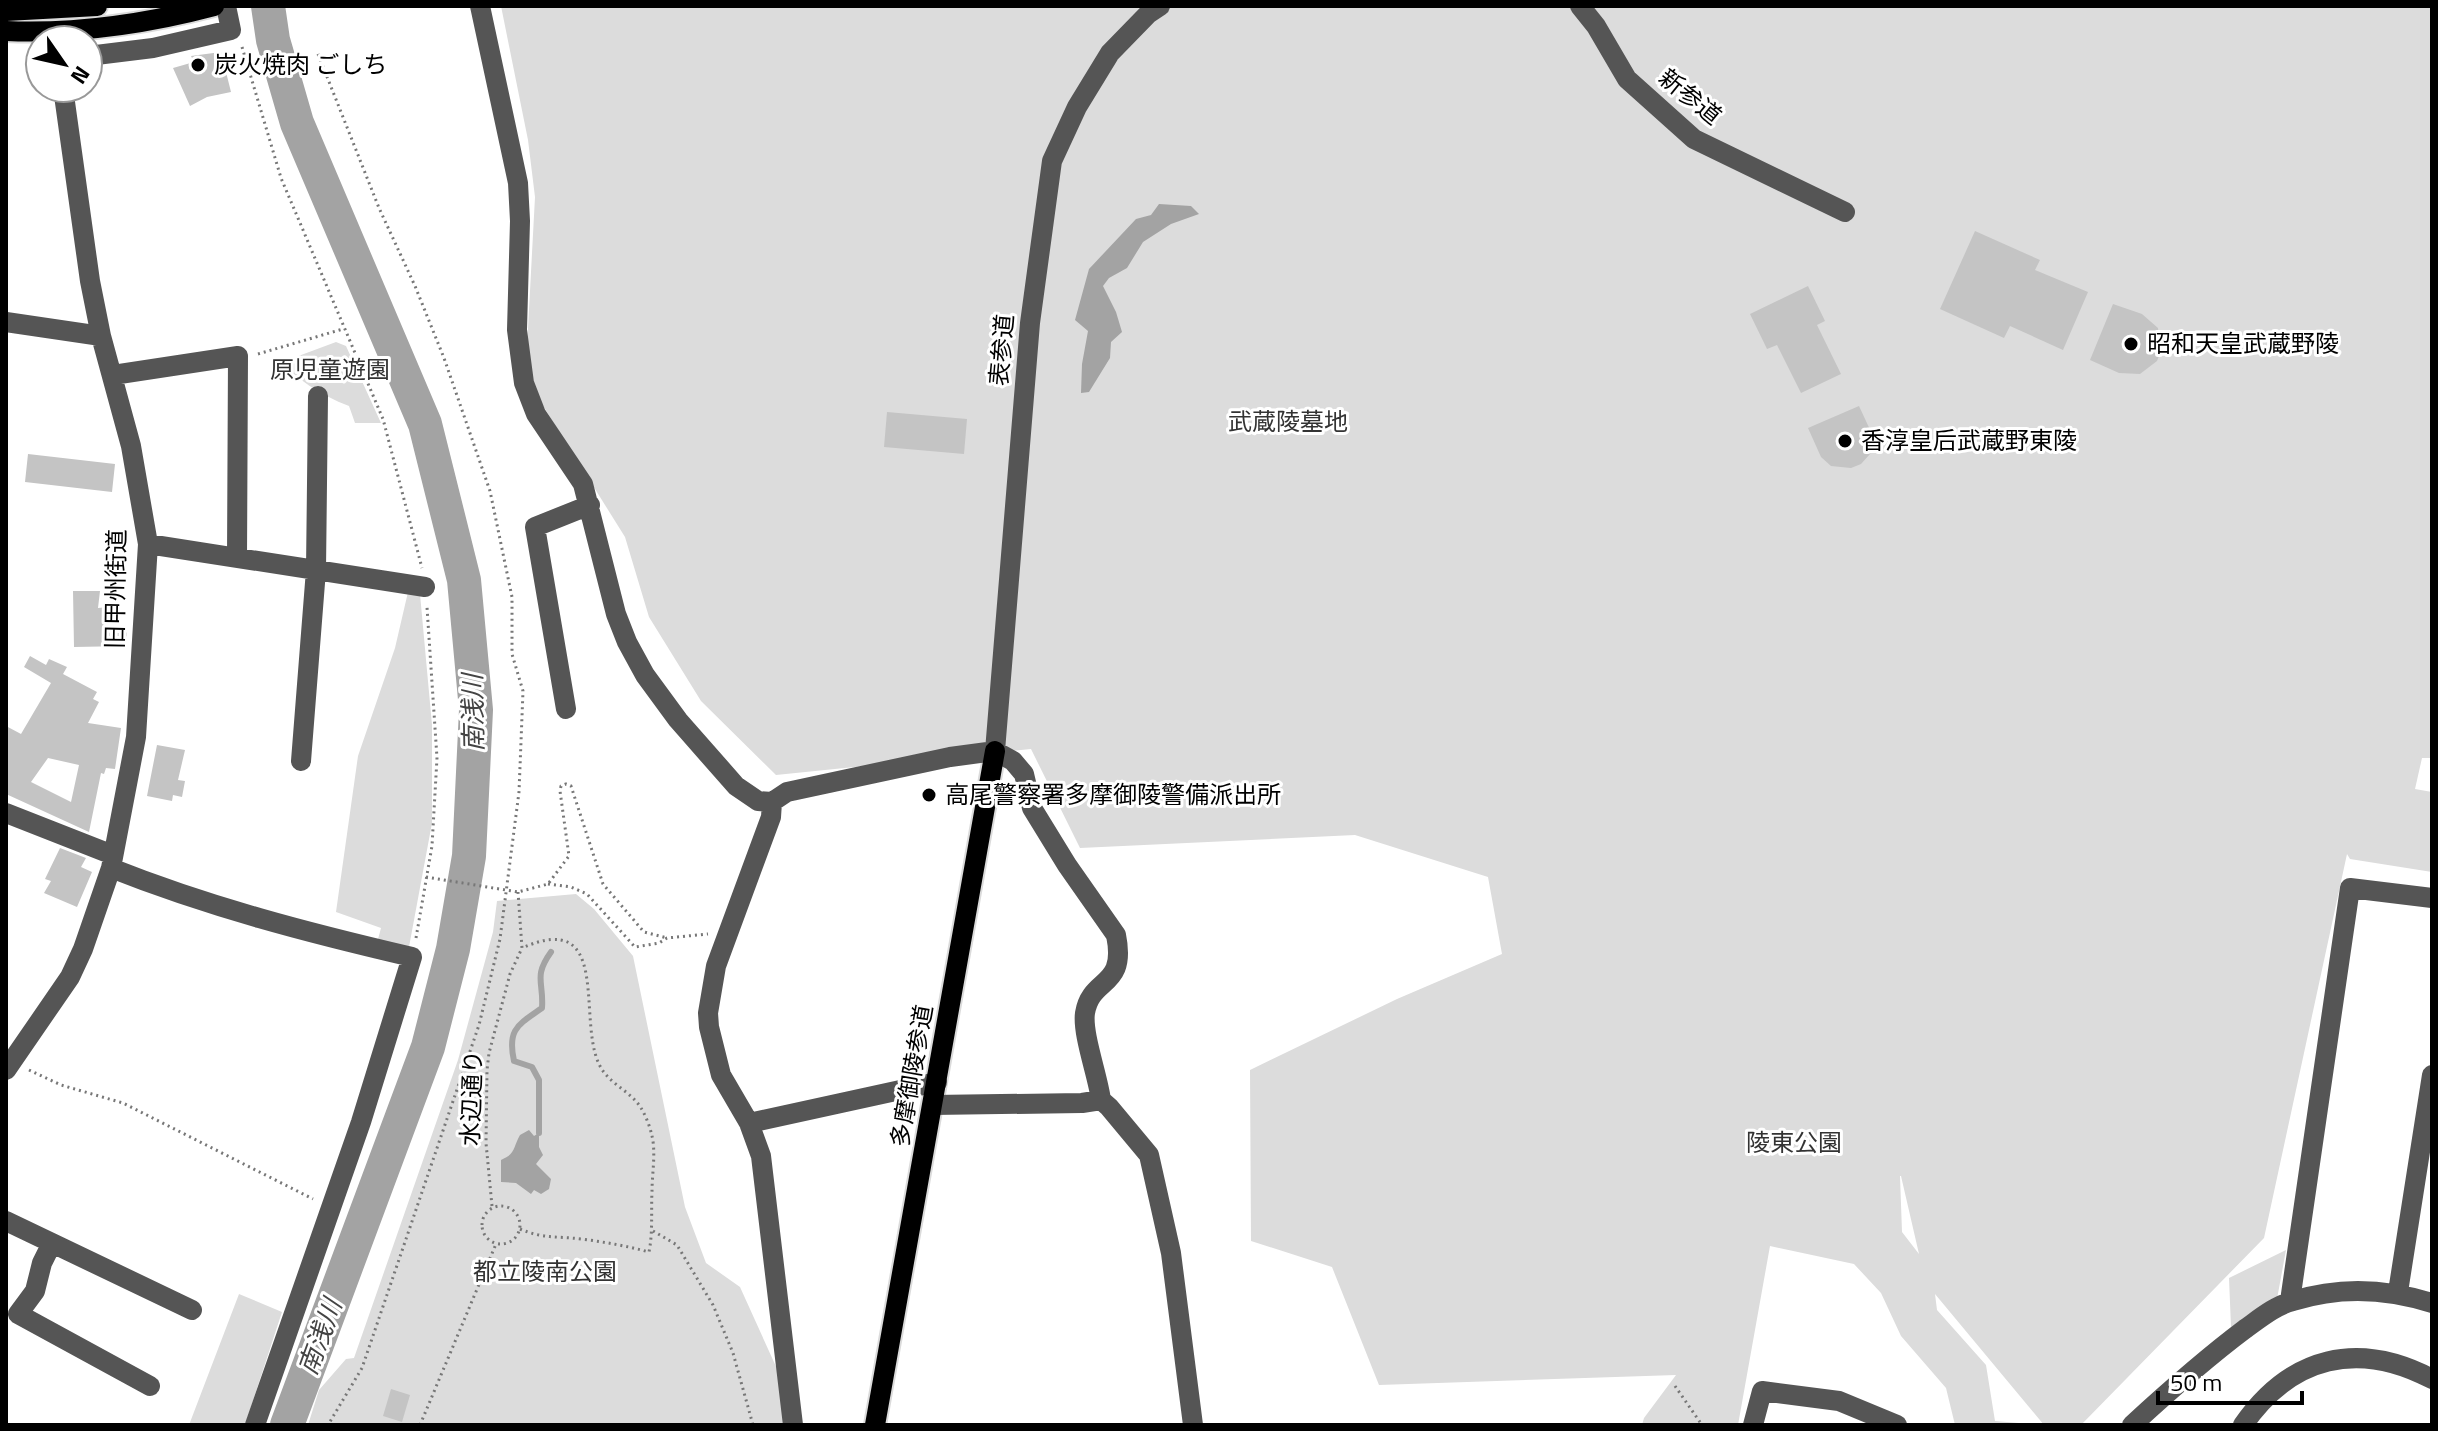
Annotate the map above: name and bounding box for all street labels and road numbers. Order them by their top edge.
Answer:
street label: 新参道 [1651,60,1730,133]
street label: 表参道 [980,312,1022,387]
street label: 旧甲州街道 [96,529,134,649]
street label: 多摩御陵参道 [881,1002,941,1150]
street label: 水辺通り [451,1049,491,1147]

